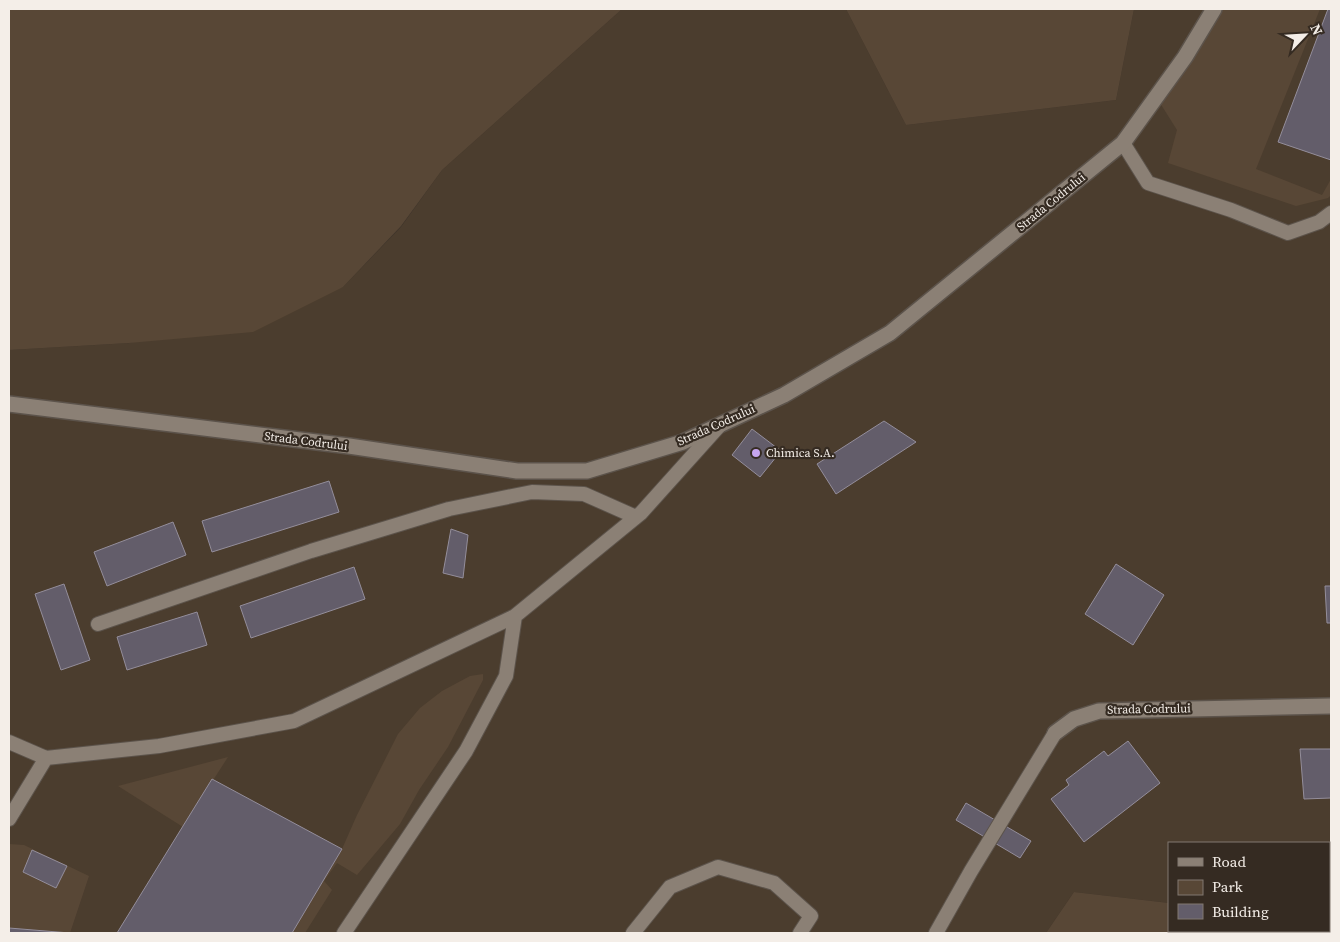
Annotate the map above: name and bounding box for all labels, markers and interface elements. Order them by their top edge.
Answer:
north arrow [1280,10,1330,60]
text: N [1306,21,1328,38]
street label: Strada Codrului [1013,169,1089,235]
street label: Strada Codrului [675,401,758,449]
street label: Strada Codrului [264,428,349,454]
place label: Chimica S.A. [766,445,835,461]
marker: Chimica S.A. [750,447,762,459]
street label: Strada Codrului [1107,700,1191,718]
legend [1168,842,1330,932]
text: Road [1212,851,1246,872]
text: Park [1212,876,1244,897]
text: Building [1212,901,1269,922]

